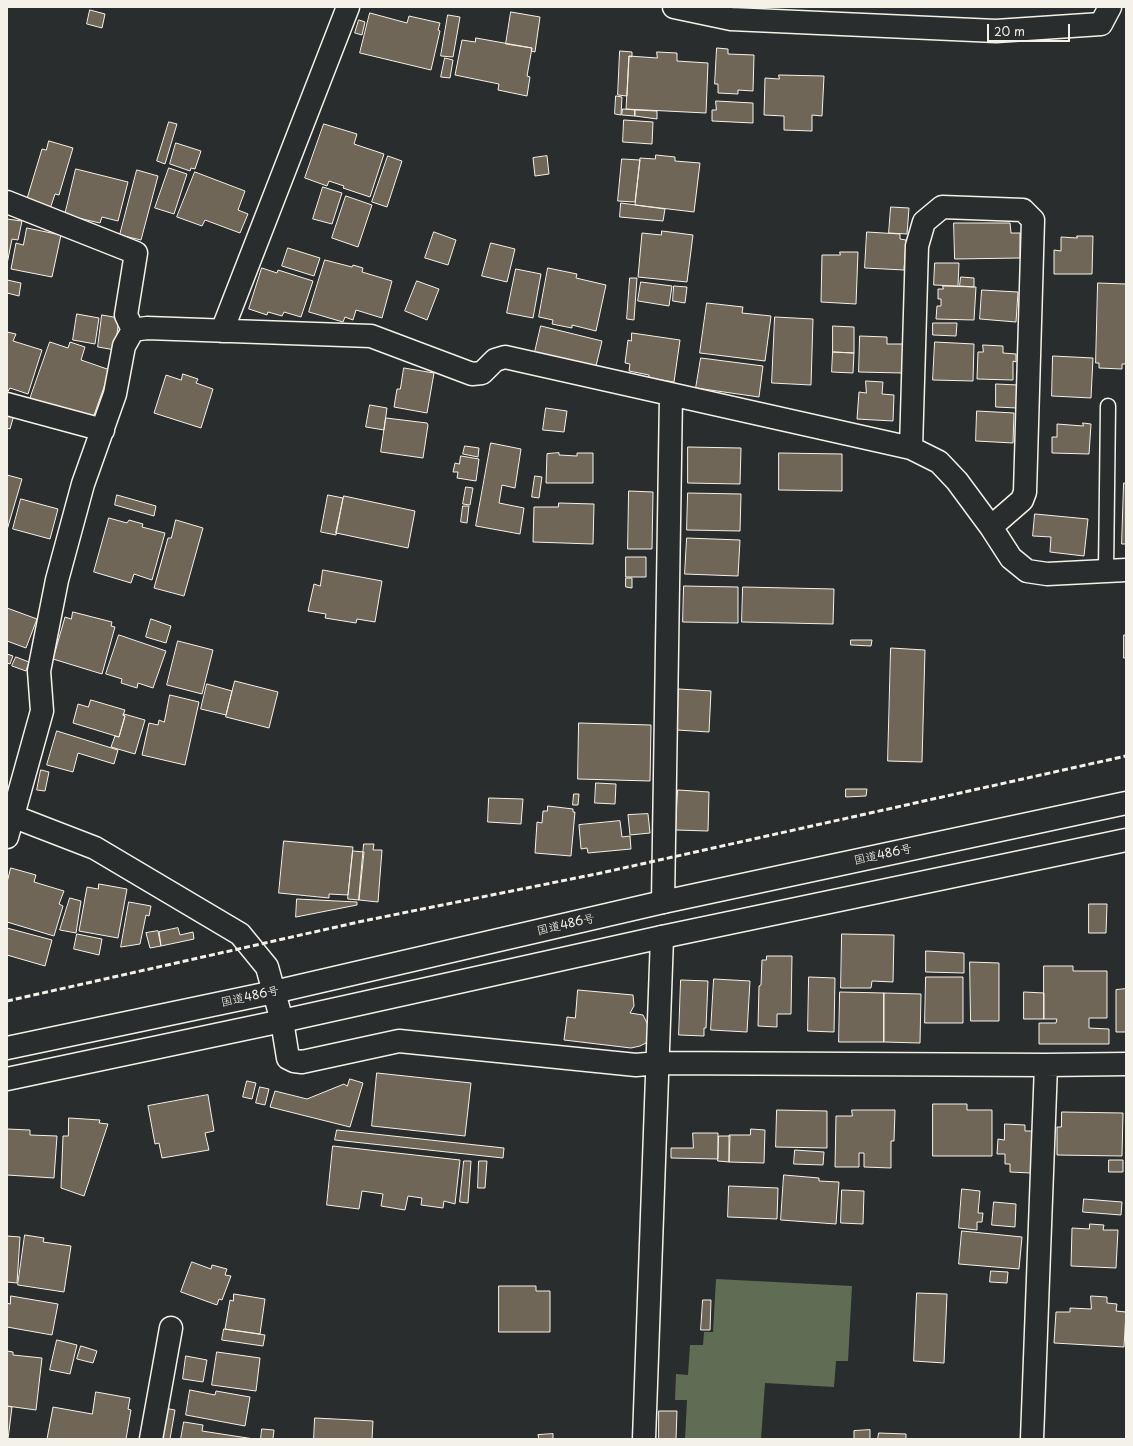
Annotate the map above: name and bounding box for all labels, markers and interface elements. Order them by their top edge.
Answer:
scale bar [989,16,1072,42]
text: 20 m [994,22,1025,40]
street label: 国道486号 [852,842,914,868]
street label: 国道486号 [535,911,597,939]
street label: 国道486号 [219,984,281,1010]

